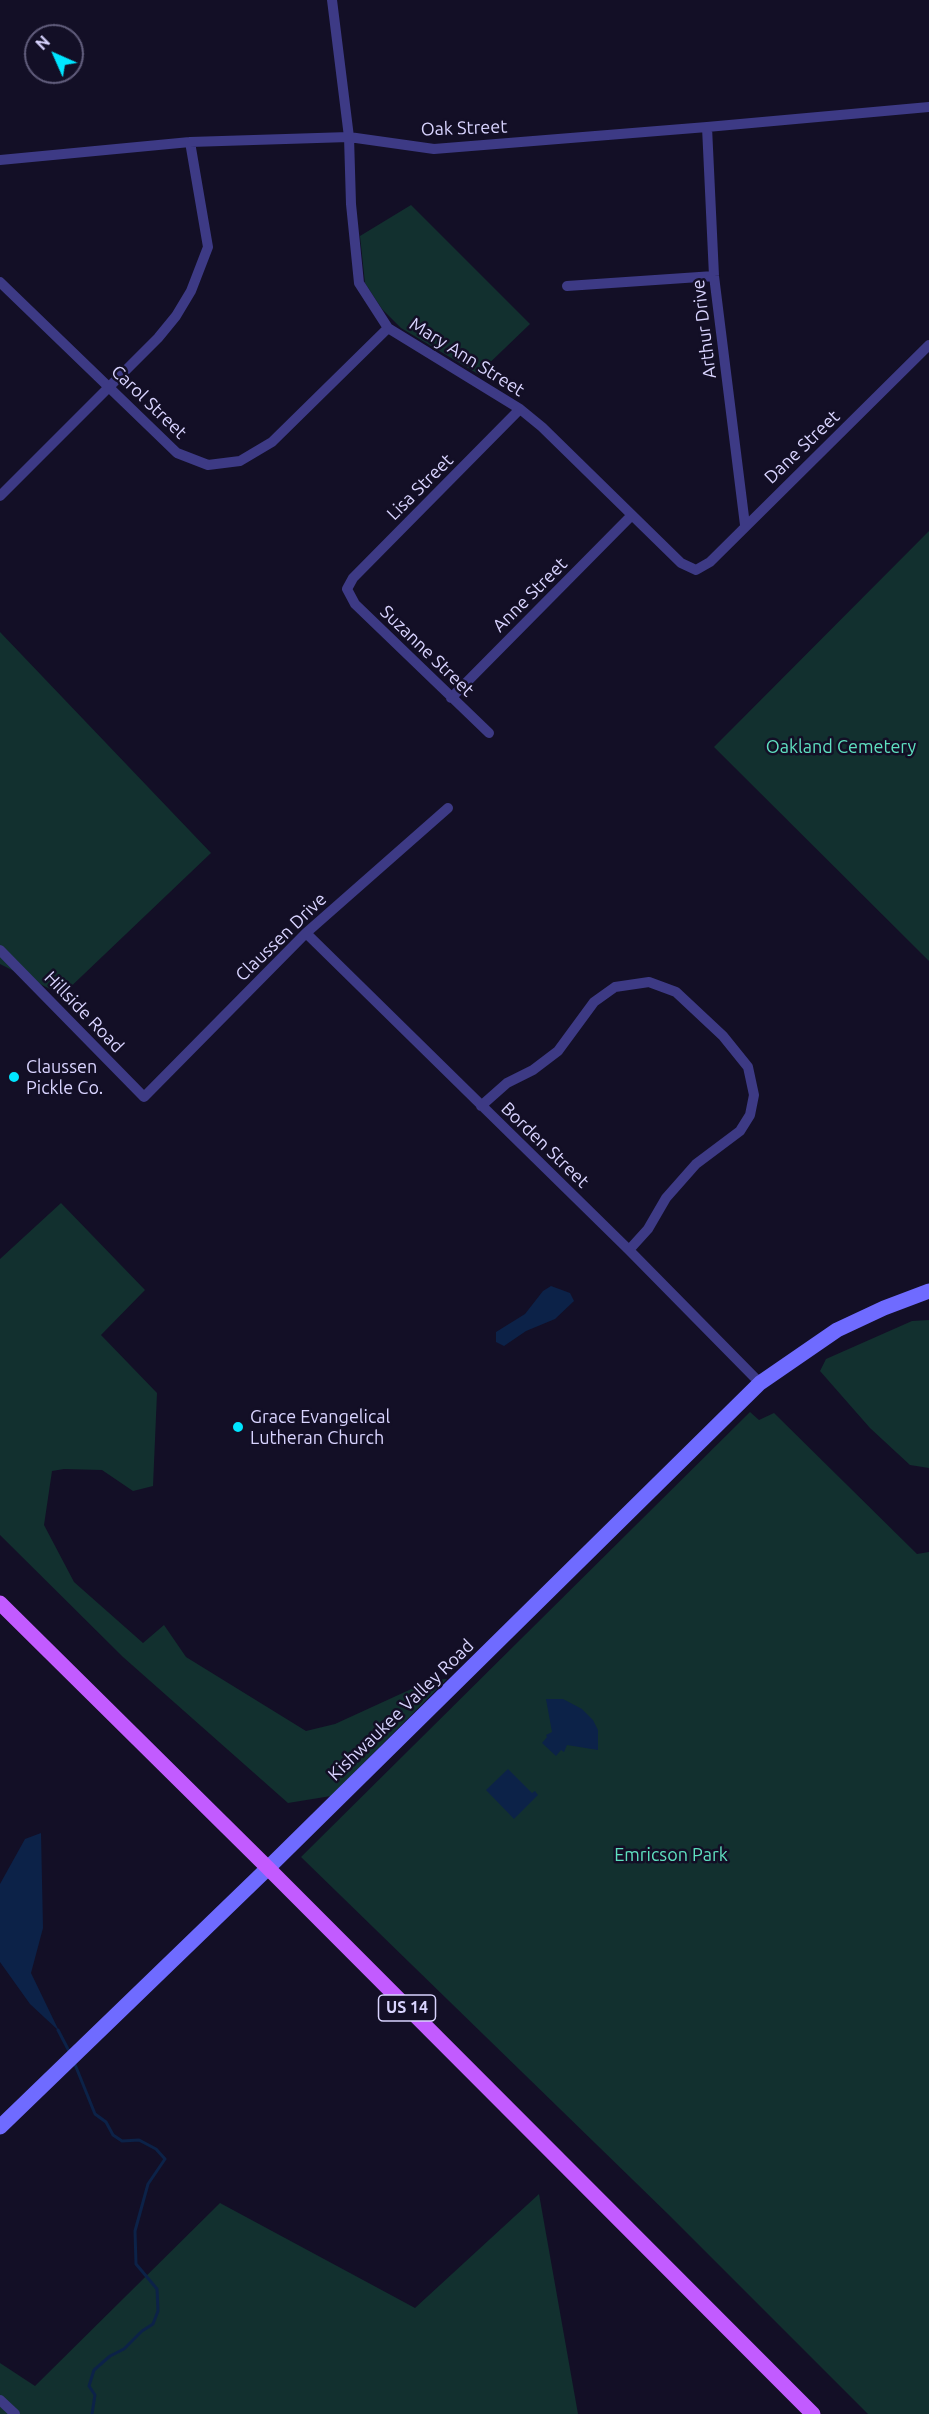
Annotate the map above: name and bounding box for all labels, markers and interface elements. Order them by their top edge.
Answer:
north arrow [24,24,84,84]
text: N [32,32,53,53]
street label: Oak Street [420,116,508,140]
street label: Arthur Drive [687,278,721,380]
street label: Mary Ann Street [405,313,529,401]
street label: Carol Street [107,361,191,443]
street label: Dane Street [760,406,844,488]
street label: Lisa Street [382,449,458,525]
street label: Anne Street [488,553,572,637]
street label: Suzanne Street [376,601,478,701]
park label: Oakland Cemetery [766,736,916,758]
street label: Claussen Drive [231,888,331,986]
street label: Hillside Road [40,967,128,1057]
place label: Claussen Pickle Co. [26,1056,103,1098]
marker: Claussen Pickle Co. [7,1070,21,1084]
street label: Borden Street [497,1098,593,1192]
place label: Grace Evangelical Lutheran Church [250,1406,390,1448]
marker: Grace Evangelical Lutheran Church [231,1420,245,1434]
street label: Kishwaukee Valley Road [324,1635,478,1785]
park label: Emricson Park [614,1844,728,1866]
road number: US 14 [378,1995,436,2021]

